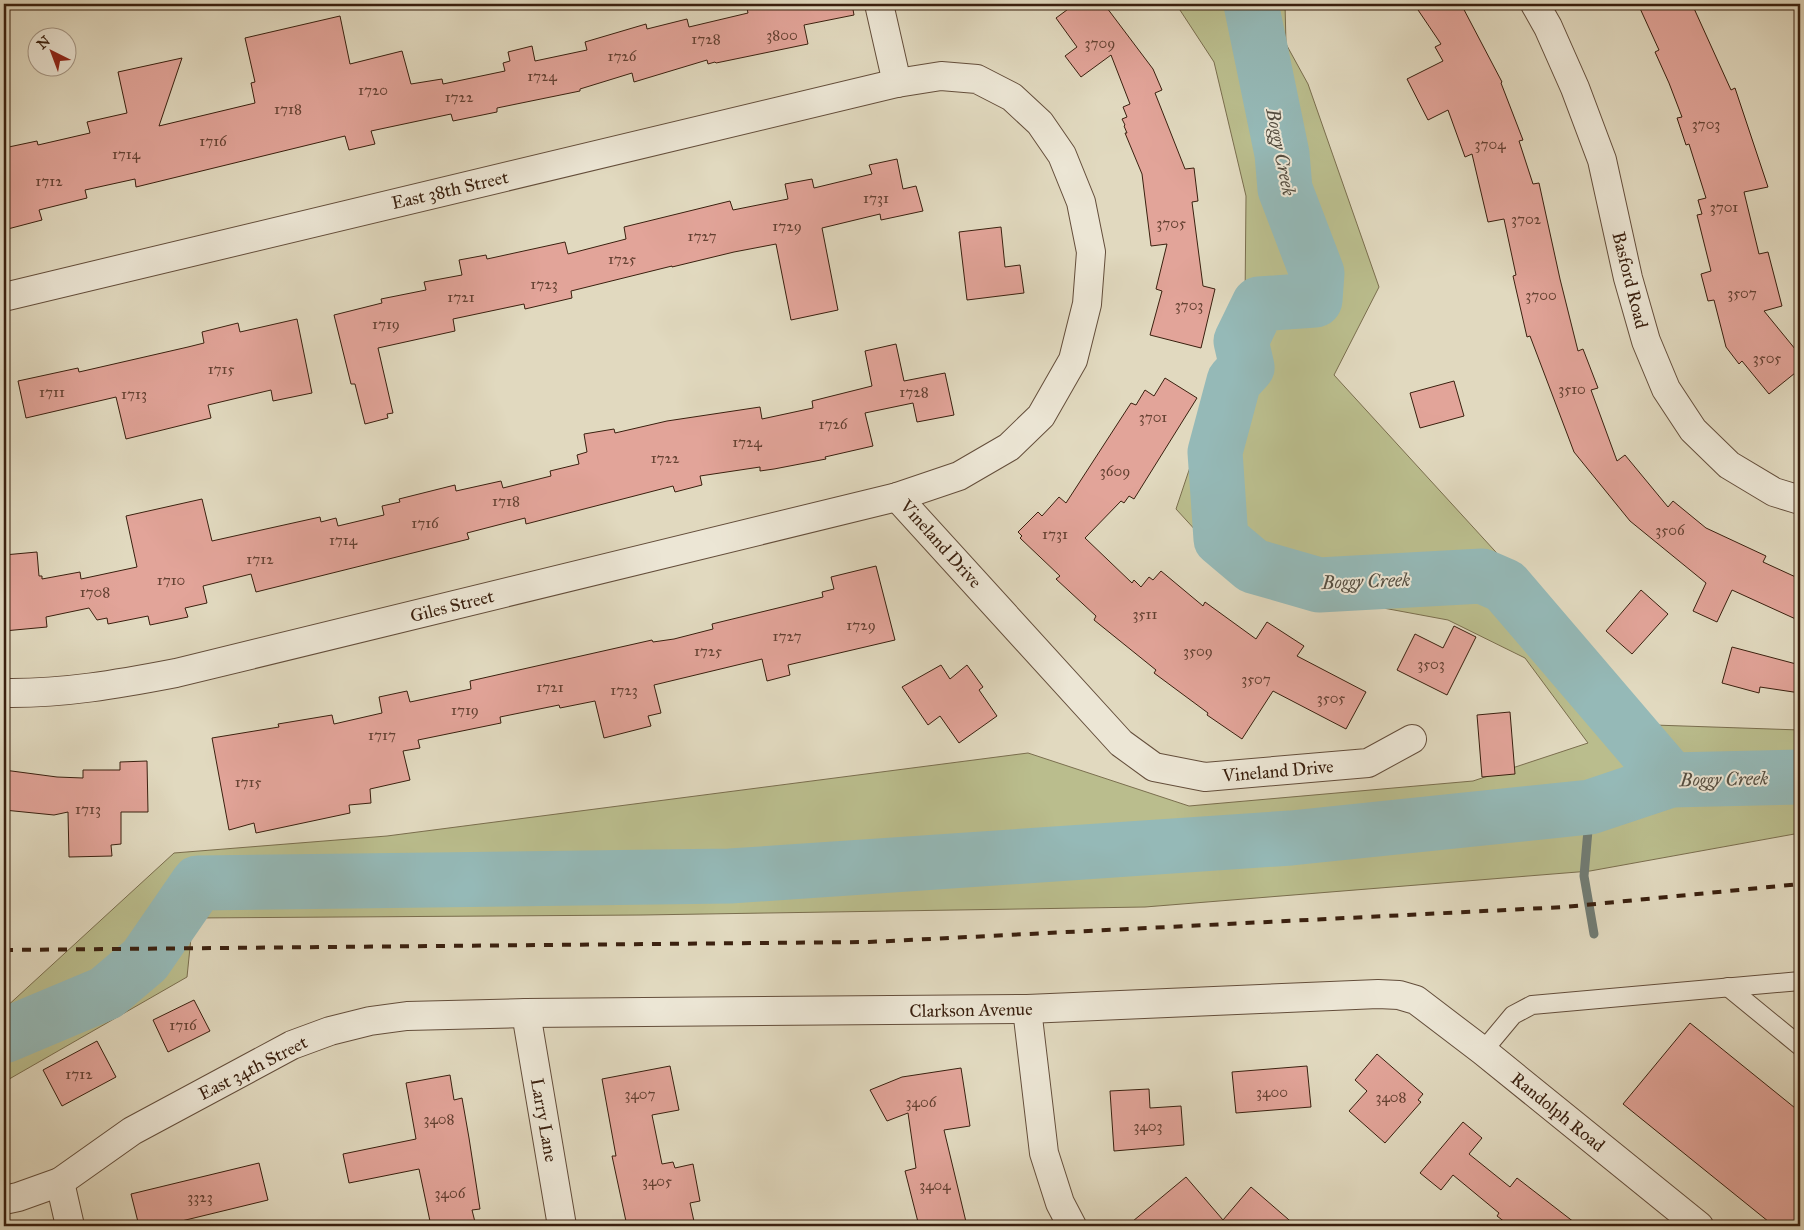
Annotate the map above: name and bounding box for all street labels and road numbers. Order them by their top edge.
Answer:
street label: East 38th Street [390,166,511,214]
street label: Basford Road [1607,229,1653,331]
street label: Vineland Drive [895,494,986,593]
street label: Giles Street [408,585,497,627]
street label: Vineland Drive [1221,755,1334,787]
street label: Clarkson Avenue [909,998,1033,1022]
street label: East 34th Street [195,1031,312,1105]
street label: Randolph Road [1507,1068,1609,1156]
street label: Larry Lane [526,1076,562,1164]

